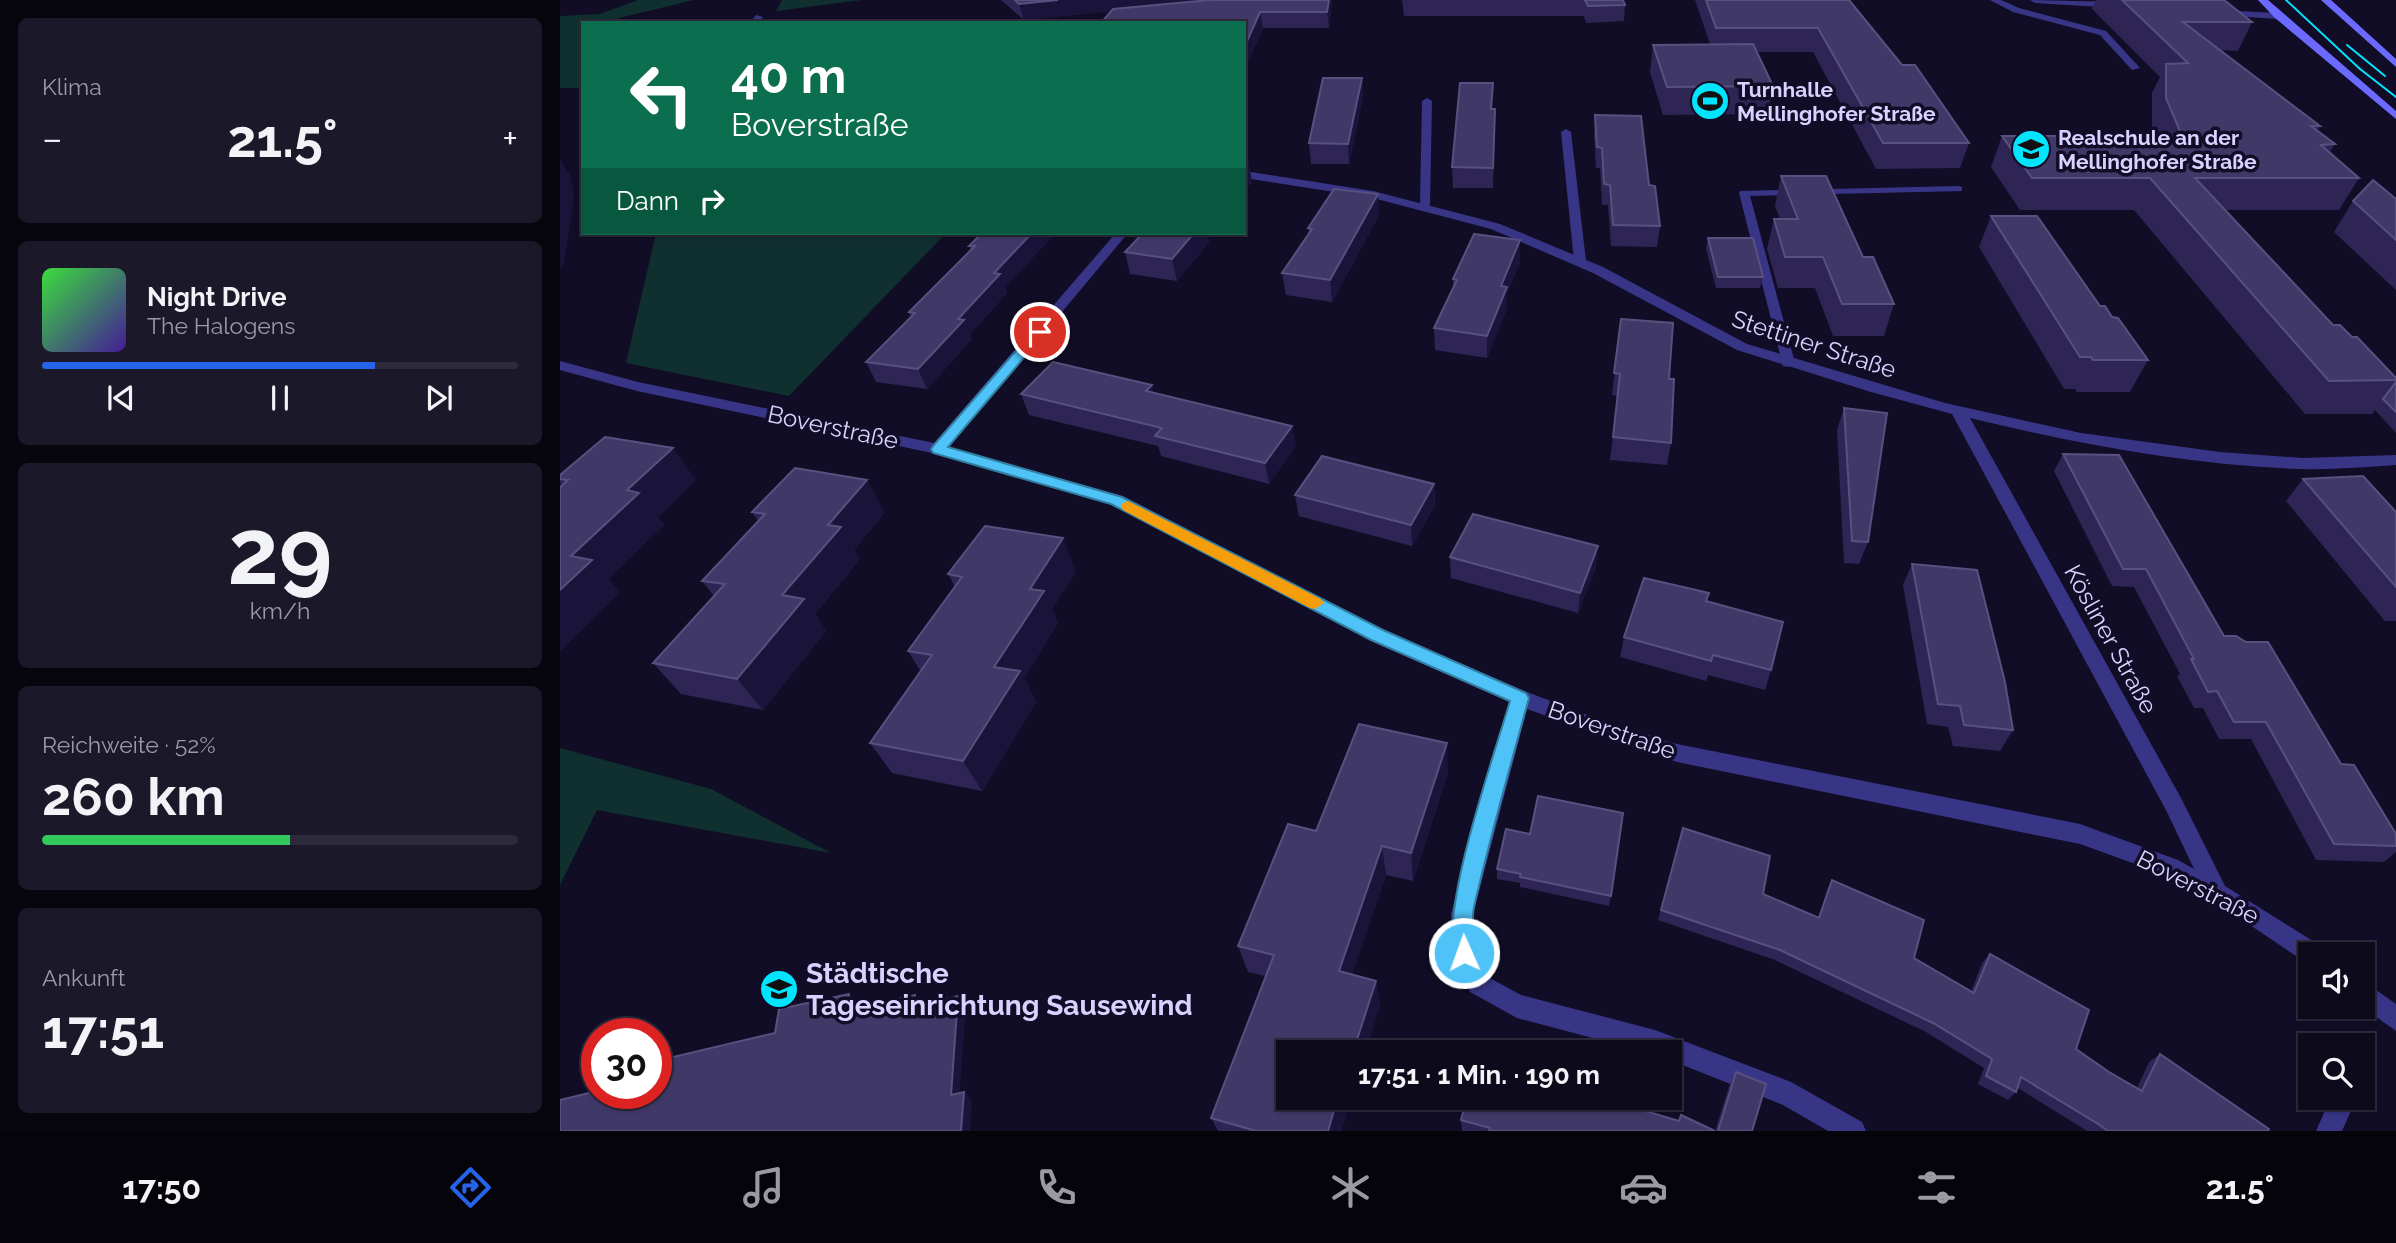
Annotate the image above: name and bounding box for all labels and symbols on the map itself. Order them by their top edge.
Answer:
place label: Turnhalle Mellinghofer Straße [1737,77,1936,126]
sports icon: Turnhalle Mellinghofer Straße [1689,80,1731,122]
place label: Realschule an der Mellinghofer Straße [2058,125,2257,174]
school or university icon: Realschule an der Mellinghofer Straße [2010,128,2052,170]
pin [1010,302,1070,362]
street label: Stettiner Straße [1728,304,1900,384]
street label: Boverstraße [765,399,901,455]
street label: Kösliner Straße [2058,560,2164,718]
street label: Boverstraße [1544,695,1680,765]
street label: Boverstraße [2132,844,2264,930]
position arrow [1427,916,1501,990]
place label: Städtische Tageseinrichtung Sausewind [806,957,1192,1022]
school or university icon: Städtische Tageseinrichtung Sausewind [758,968,800,1010]
speed limit sign: 30 [581,1018,672,1109]

